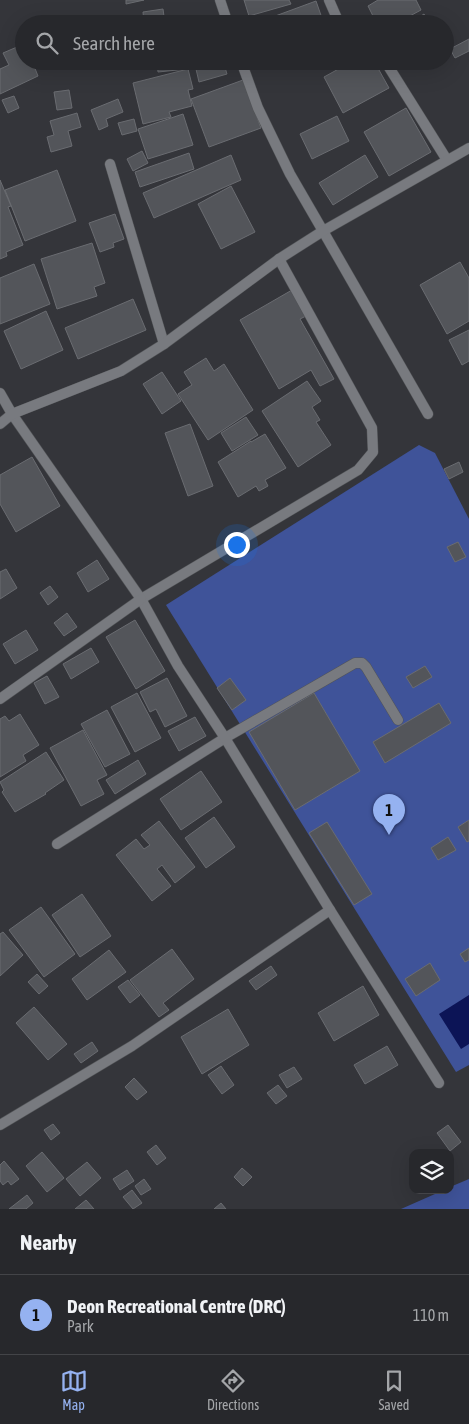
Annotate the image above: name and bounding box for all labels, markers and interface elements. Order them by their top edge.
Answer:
search box [15,15,454,70]
icon: search [33,29,61,57]
text: Search here [73,32,155,54]
your location [224,532,250,558]
pin: 1 [373,794,405,835]
map controls [409,1149,454,1194]
button: layers [409,1149,454,1194]
text: Nearby [20,1230,76,1254]
text: Deon Recreational Centre (DRC) [67,1295,286,1317]
text: 1 [32,1306,40,1324]
text: 110 m [413,1306,449,1324]
text: Park [67,1317,94,1335]
tab: Map [60,1367,88,1413]
tab: Directions [207,1367,259,1413]
tab: Saved [378,1367,409,1413]

